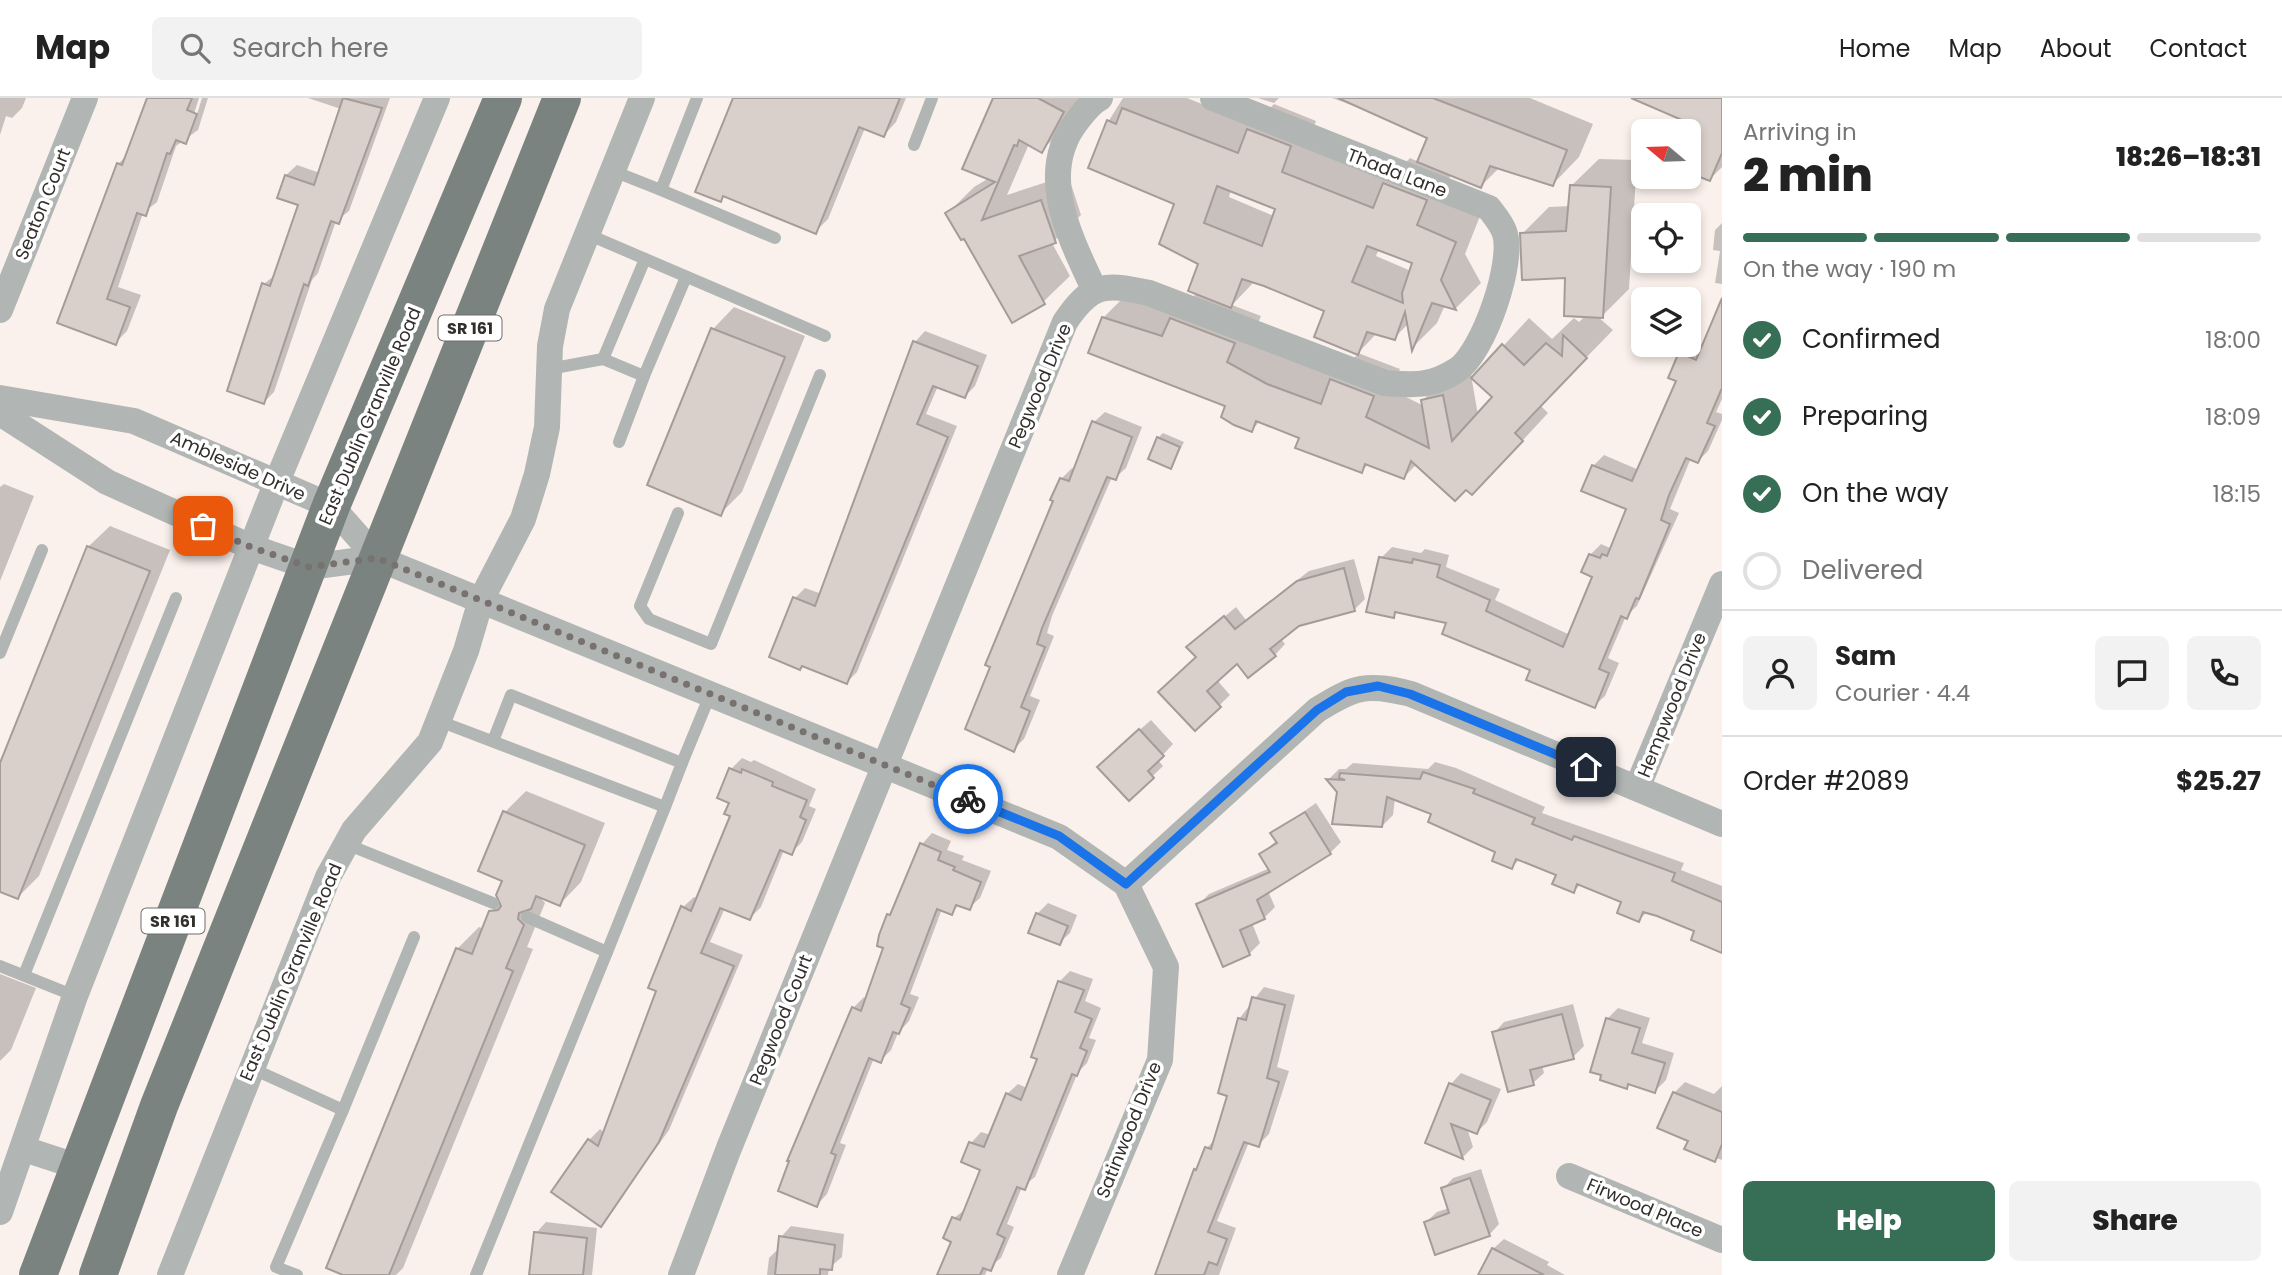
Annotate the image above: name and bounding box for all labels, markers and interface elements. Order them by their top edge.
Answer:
search box [152,17,642,80]
text: Map [35,24,110,71]
icon: search [176,29,214,67]
text: Search here [232,30,389,66]
text: Home [1839,32,1911,65]
text: Map [1949,32,2002,65]
text: About [2040,32,2111,65]
text: Contact [2149,32,2247,65]
text: Arriving in [1743,116,1857,148]
north arrow [1631,119,1701,189]
map controls [1631,119,1701,357]
text: 18:26–18:31 [2116,139,2261,175]
street label: Thada Lane [1344,142,1451,203]
text: 2 min [1743,143,1873,207]
street label: Seaton Court [9,144,76,263]
button: locate [1631,203,1701,273]
text: On the way · 190 m [1743,253,1956,285]
button: layers [1631,287,1701,357]
street label: East Dublin Granville Road [312,303,427,529]
road number: SR 161 [438,316,502,340]
street label: Pegwood Drive [1002,319,1077,452]
icon: check [1743,321,1781,359]
text: Confirmed [1802,321,1940,357]
text: 18:00 [2205,324,2261,356]
icon: check [1743,398,1781,436]
text: Preparing [1802,398,1928,434]
text: 18:09 [2205,401,2261,433]
street label: Ambleside Drive [167,425,310,507]
icon: check [1743,475,1781,513]
text: On the way [1802,475,1949,511]
text: 18:15 [2212,478,2261,510]
pin [173,496,233,556]
icon: bag [184,507,222,545]
text: Delivered [1802,552,1923,588]
street label: Hempwood Drive [1631,629,1712,781]
button: person [1743,636,1817,710]
button: chat [2095,636,2169,710]
button: phone [2187,636,2261,710]
text: Sam [1835,638,1896,674]
text: Courier · 4.4 [1835,677,1970,709]
pin [1556,737,1616,797]
icon: home [1567,748,1605,786]
text: Order #2089 [1743,763,1909,799]
text: $25.27 [2176,763,2261,799]
courier [933,764,1003,834]
icon: bike [949,780,987,818]
street label: East Dublin Granville Road [233,859,348,1085]
road number: SR 161 [142,908,204,934]
street label: Pegwood Court [743,951,818,1089]
street label: Satinwood Drive [1090,1058,1167,1202]
street label: Firwood Place [1583,1172,1707,1243]
button: Help [1743,1181,1995,1261]
button: Share [2009,1181,2261,1261]

